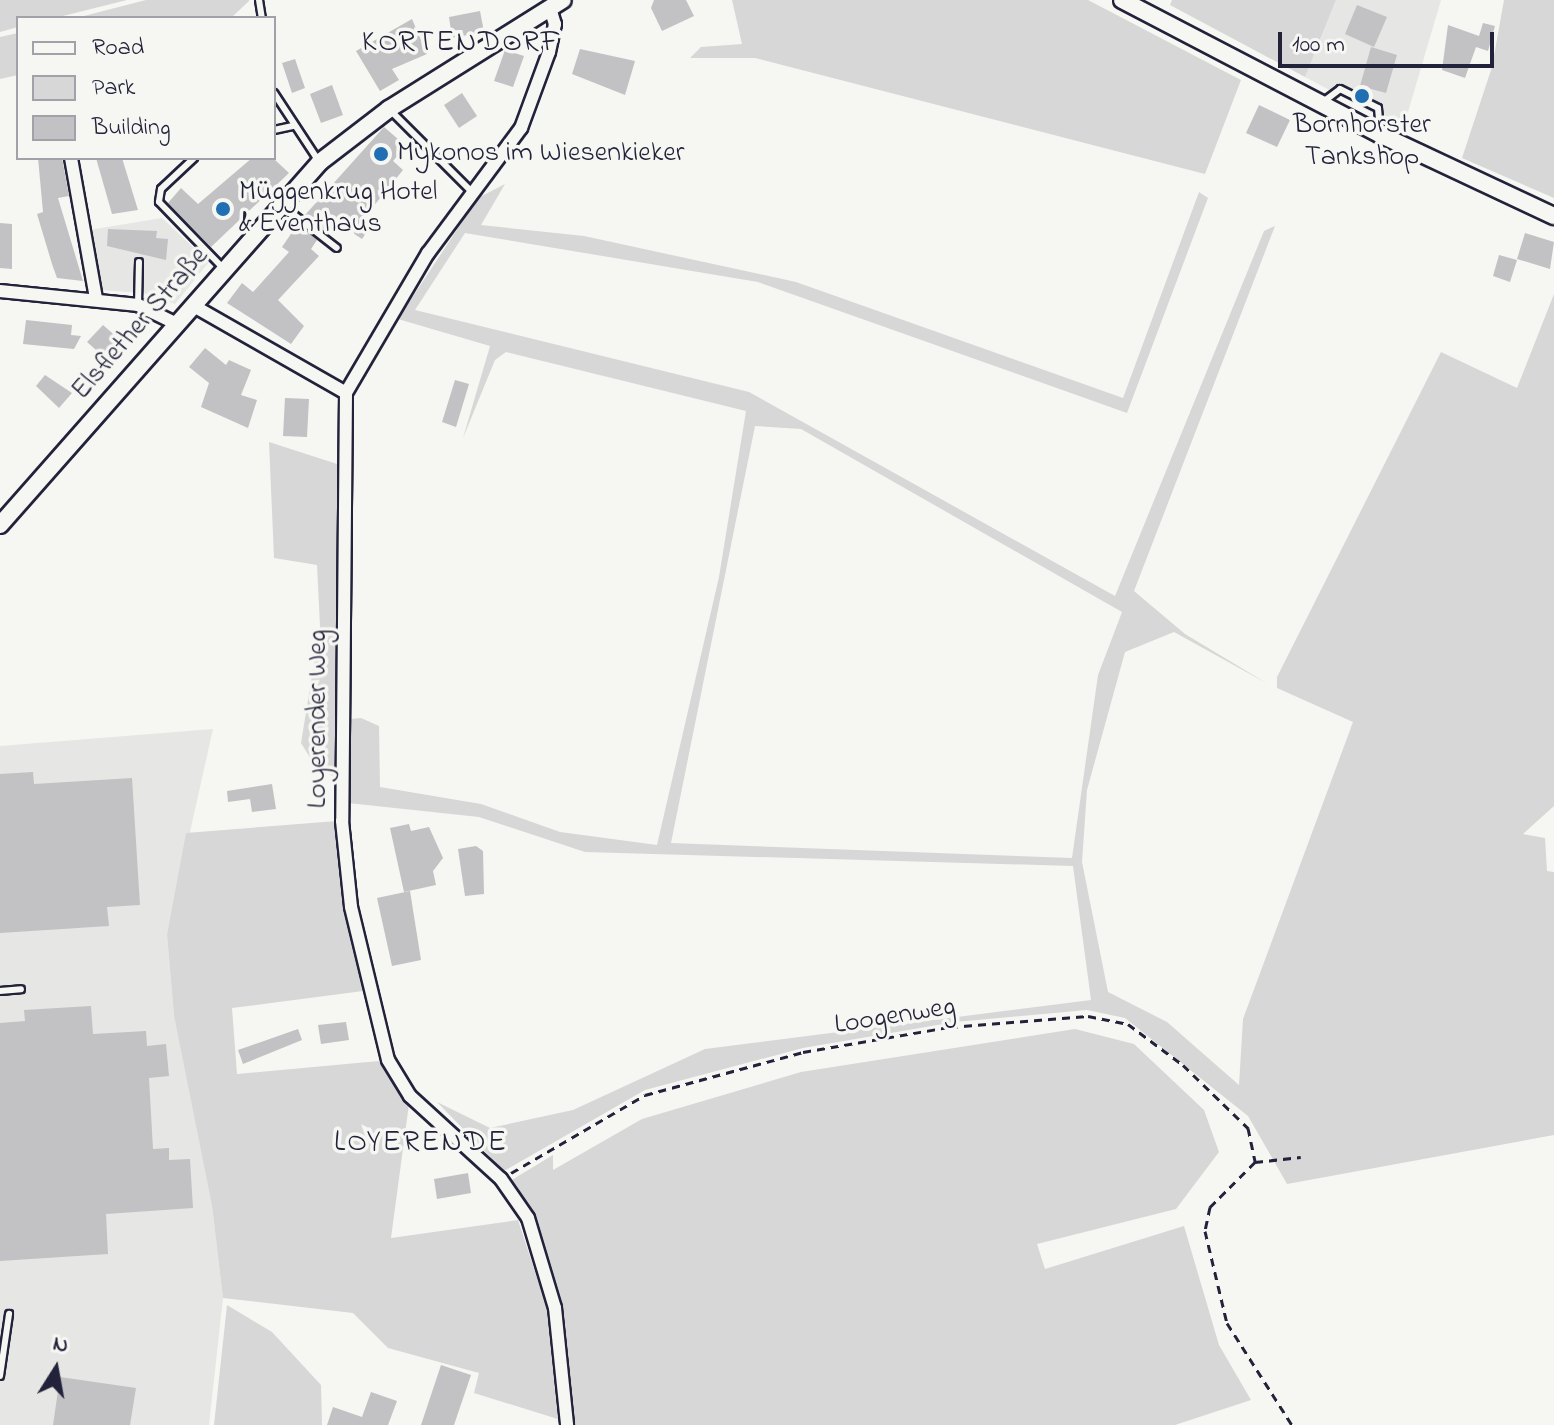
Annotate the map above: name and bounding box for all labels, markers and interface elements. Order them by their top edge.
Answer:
legend [16,16,276,160]
scale bar [1282,16,1498,66]
district label: KORTENDORF [362,25,562,61]
text: 100 m [1292,28,1345,63]
text: Road [92,31,144,66]
text: Park [92,71,135,106]
marker: Bornhorster Tankshop [1353,87,1371,105]
place label: Bornhorster Tankshop [1293,109,1431,175]
text: Building [92,111,171,146]
place label: Mykonos im Wiesenkieker [397,137,684,171]
marker: Mykonos im Wiesenkieker [372,145,390,163]
place label: Müggenkrug Hotel & Eventhaus [239,176,437,242]
marker: Müggenkrug Hotel & Eventhaus [214,200,232,218]
street label: Elsflether Straße [65,241,217,407]
street label: Loyerender Weg [302,630,336,808]
street label: Loogenweg [832,991,958,1043]
district label: LOYERENDE [334,1125,508,1161]
text: N [50,1328,71,1363]
north arrow [16,1329,96,1409]

